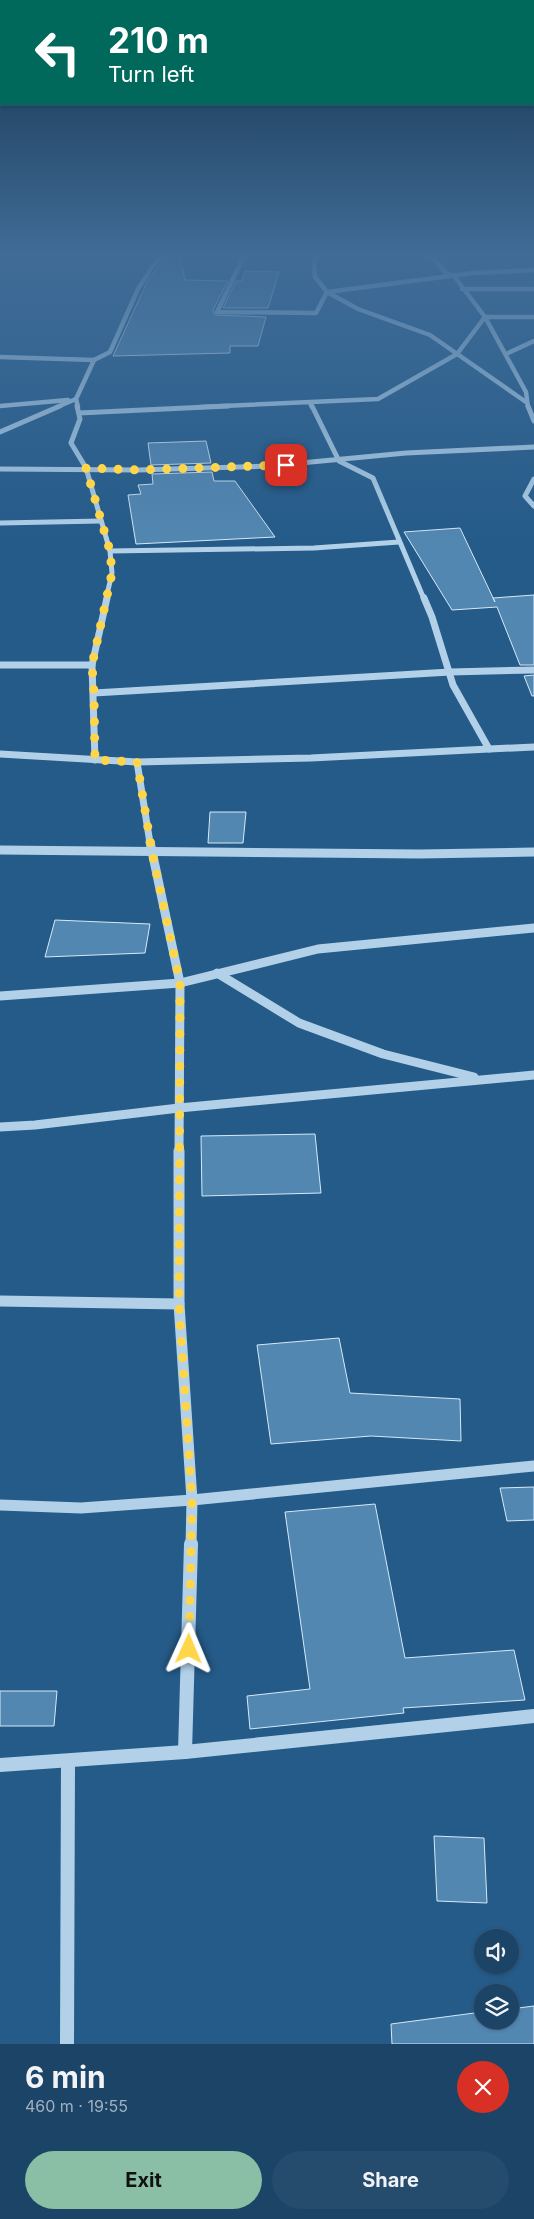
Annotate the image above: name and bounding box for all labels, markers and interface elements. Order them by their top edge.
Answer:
text: 210 m [108,19,209,61]
icon: left [25,20,90,85]
text: Turn left [108,61,194,87]
pin [265,444,307,486]
icon: arrive [272,451,300,479]
position arrow [162,1622,214,1674]
map controls [474,1929,519,2029]
button: sound [474,1929,519,1974]
button: layers [474,1984,519,2029]
text: 6 min [25,2059,106,2095]
button: close [457,2061,509,2113]
text: 460 m · 19:55 [25,2096,128,2116]
button: Exit [25,2151,262,2209]
button: Share [272,2151,509,2209]

